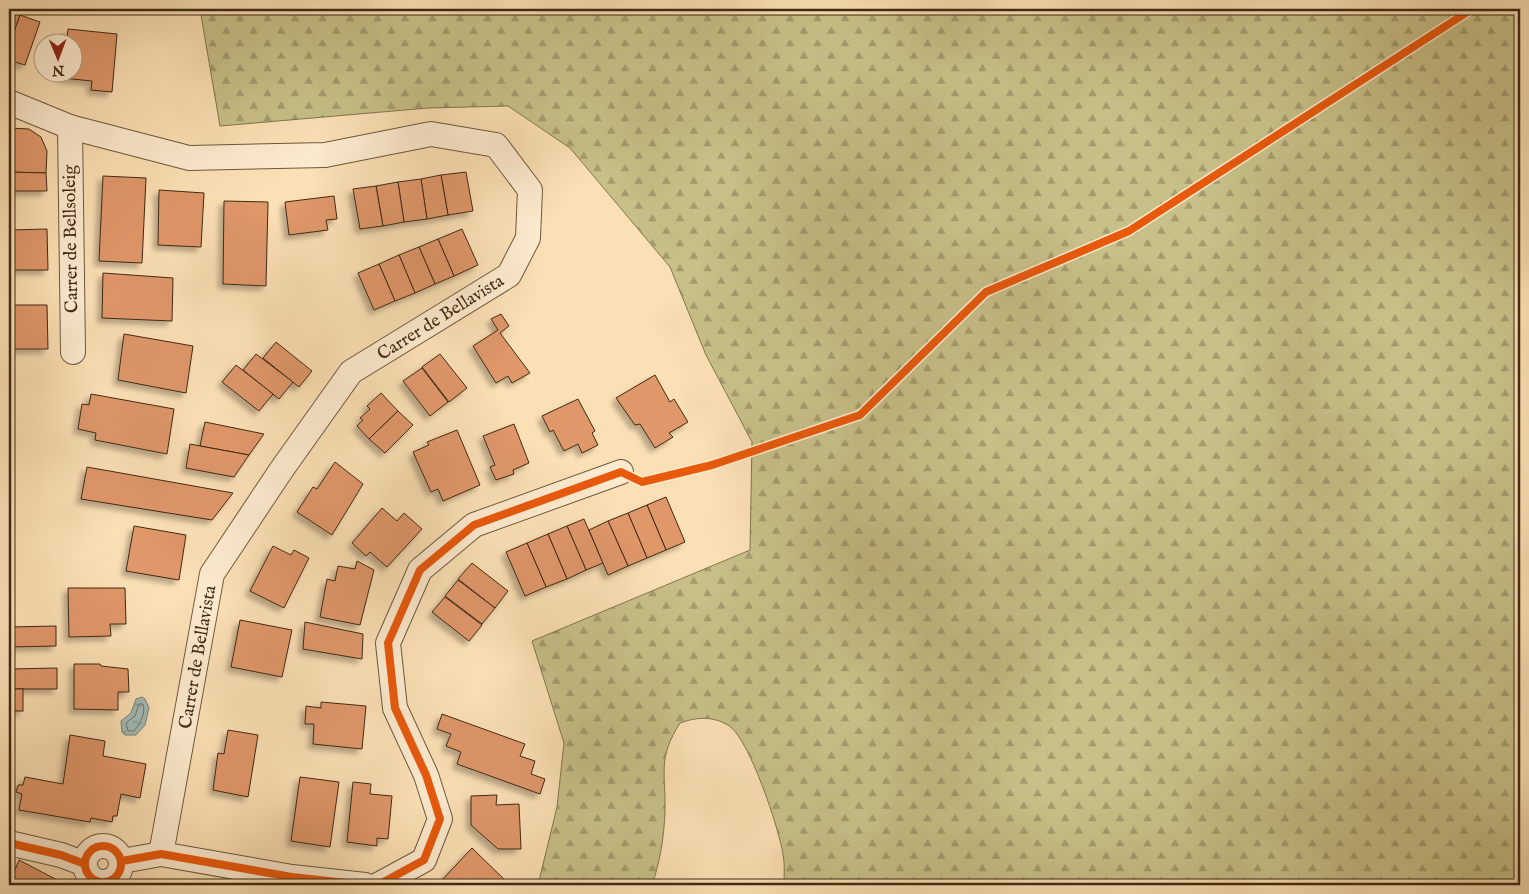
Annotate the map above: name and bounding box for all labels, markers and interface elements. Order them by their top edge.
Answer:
north arrow [32,32,82,82]
text: N [52,61,65,79]
street label: Carrer de Bellsoleig [59,164,84,313]
street label: Carrer de Bellavista [373,270,509,366]
street label: Carrer de Bellavista [175,584,222,731]

